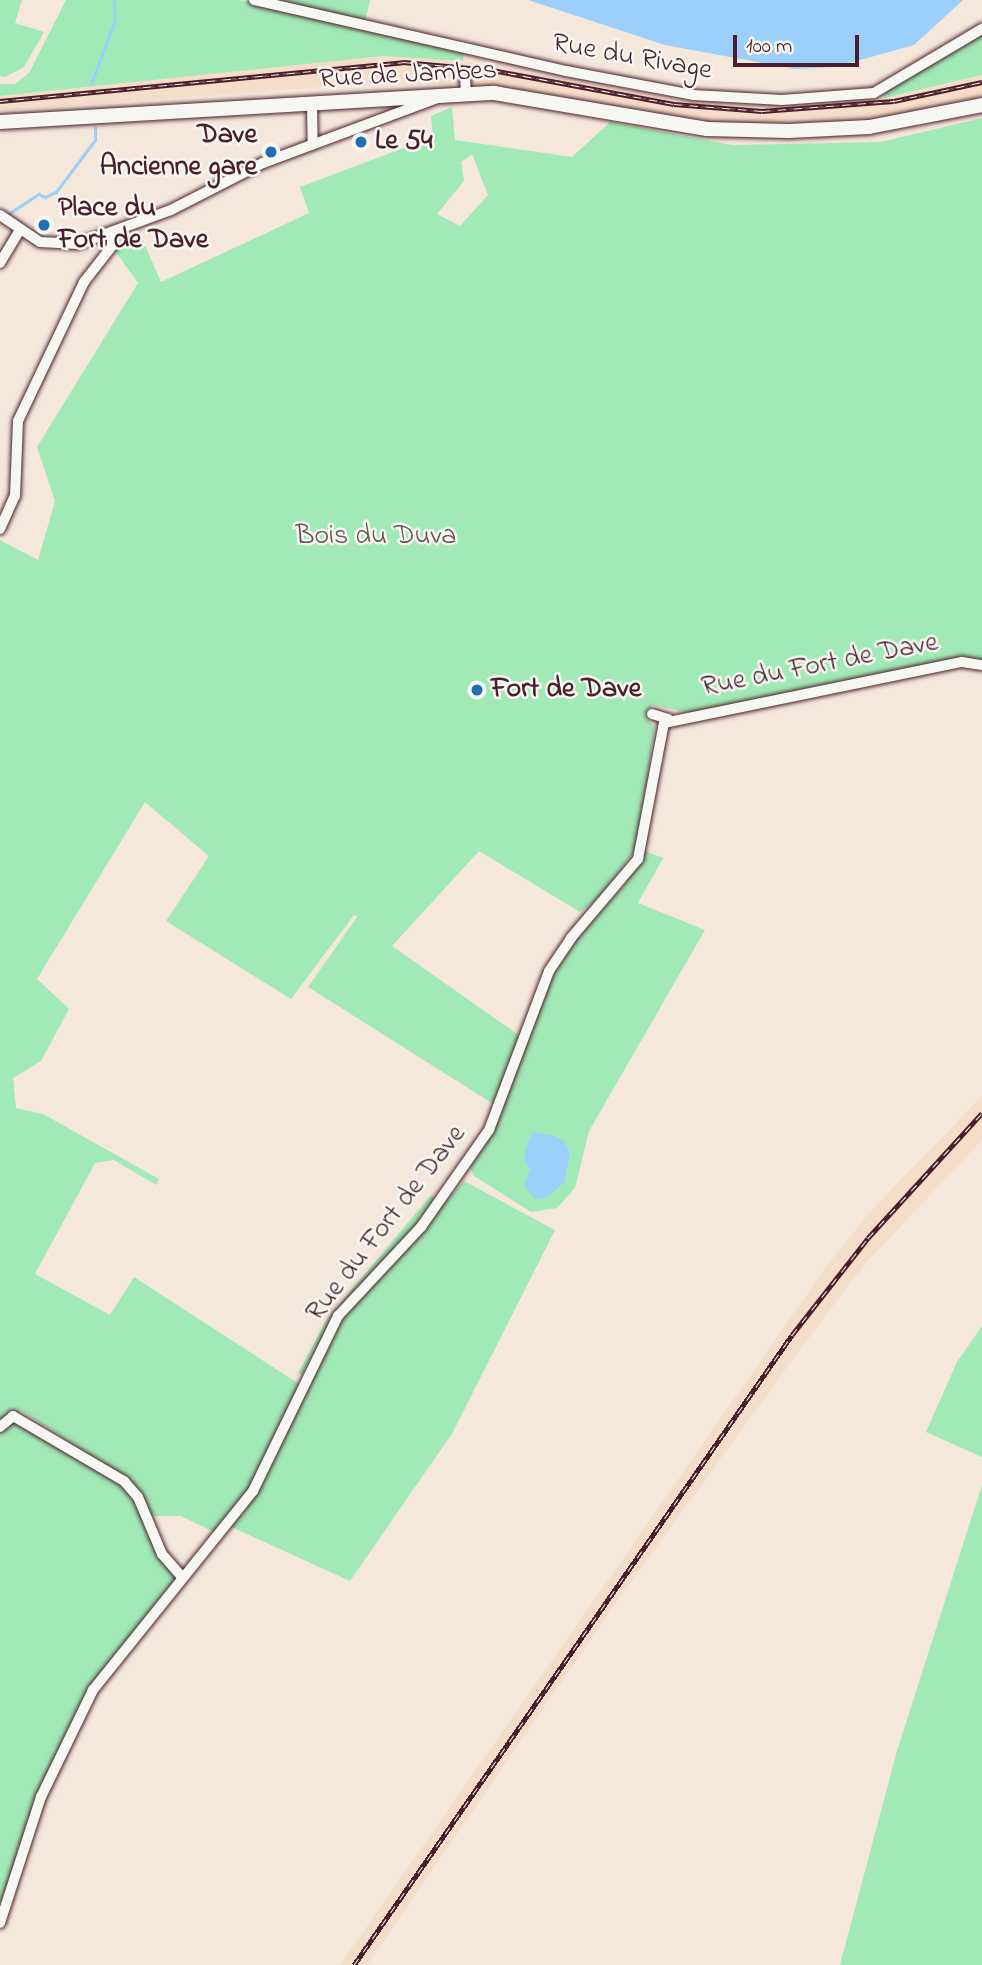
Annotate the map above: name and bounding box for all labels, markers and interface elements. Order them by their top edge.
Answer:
scale bar [737,21,863,65]
street label: Rue du Rivage [550,27,714,89]
text: 100 m [746,32,792,62]
street label: Rue de Jambes [318,55,498,97]
place label: Dave Ancienne gare [100,119,257,185]
place label: Le 54 [375,125,432,159]
marker: Le 54 [353,134,369,150]
marker: Dave Ancienne gare [263,144,279,160]
place label: Place du Fort de Dave [58,192,208,258]
marker: Place du Fort de Dave [36,217,52,233]
park label: Bois du Duva [296,520,456,554]
street label: Rue du Fort de Dave [699,627,941,705]
place label: Fort de Dave [491,673,641,707]
marker: Fort de Dave [469,682,485,698]
street label: Rue du Fort de Dave [300,1119,474,1329]

